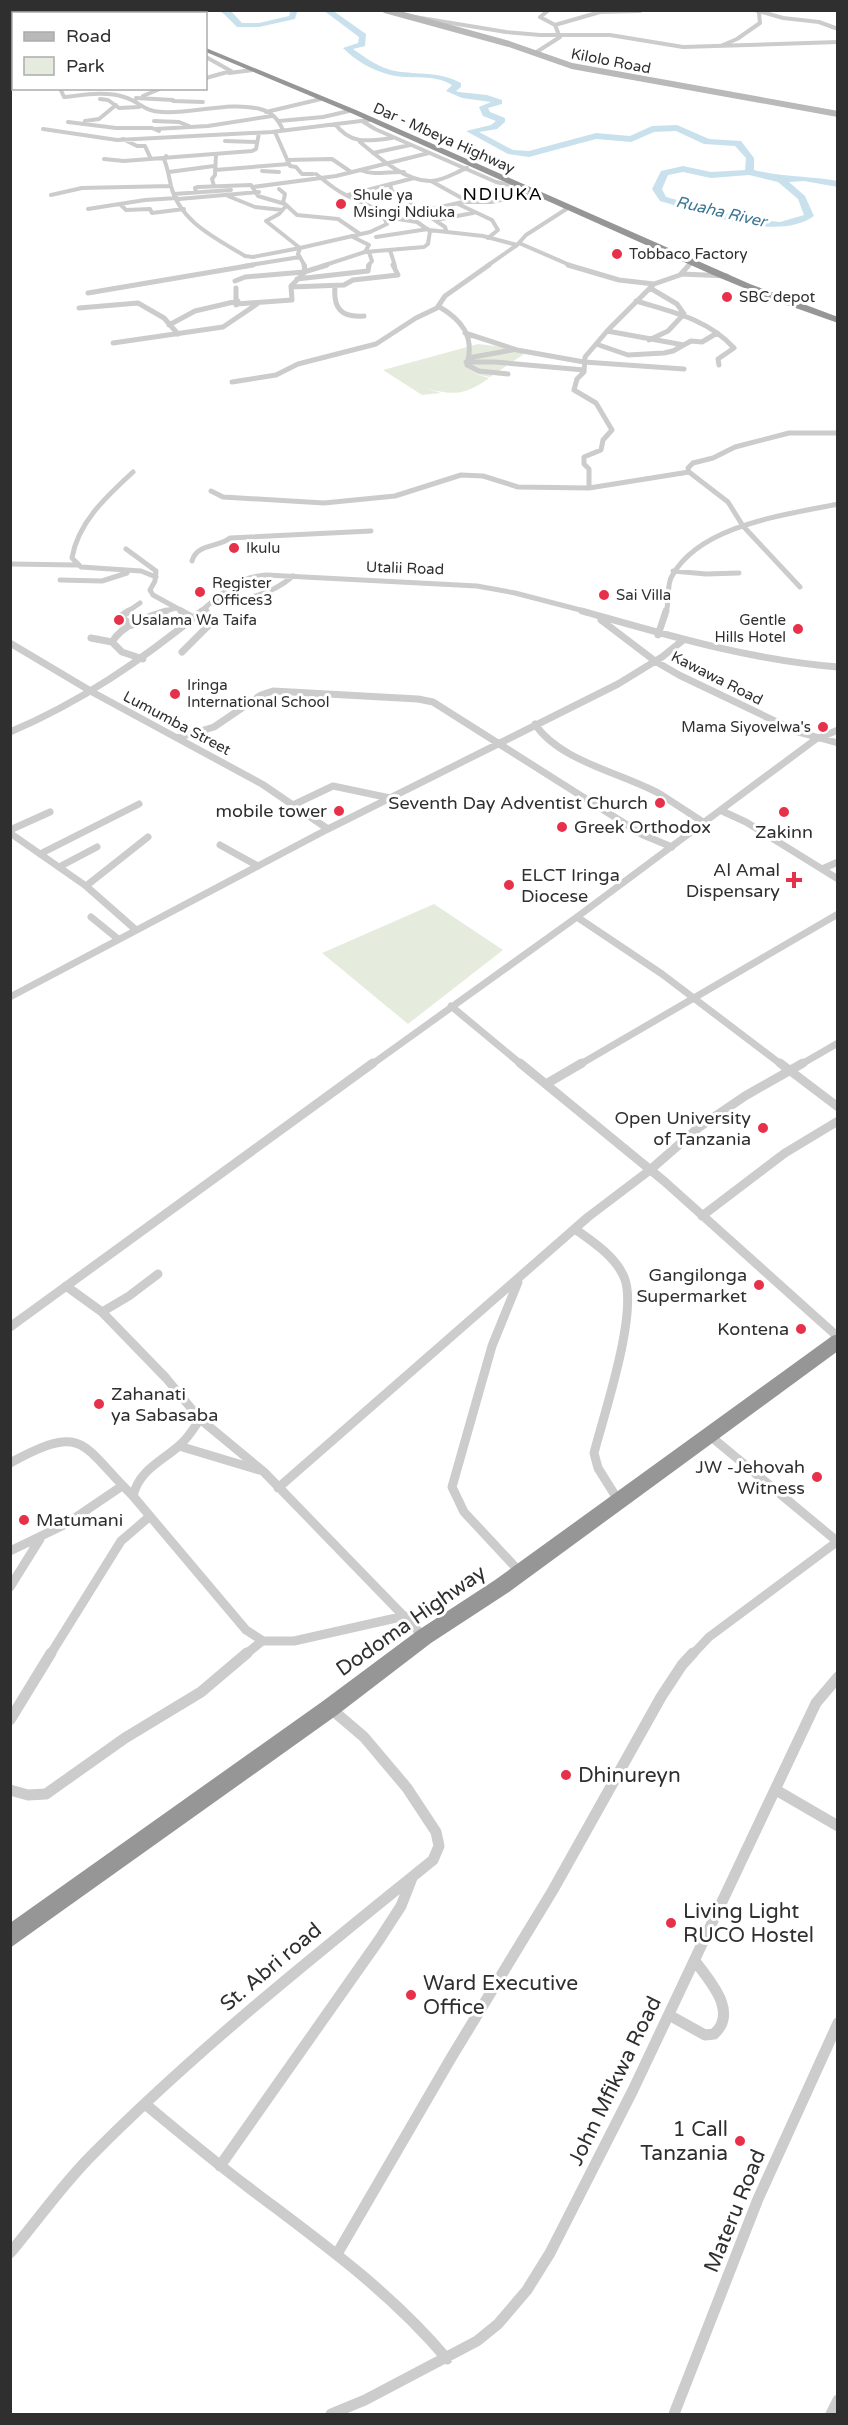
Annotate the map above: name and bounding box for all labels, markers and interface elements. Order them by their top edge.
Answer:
legend [12,12,207,90]
text: Road [66,25,111,47]
street label: Kilolo Road [569,44,653,78]
text: Park [66,55,105,77]
street label: Dar - Mbeya Highway [370,99,518,177]
district label: NDIUKA [463,183,543,205]
place label: Shule ya Msingi Ndiuka [353,186,455,221]
water label: Ruaha River [674,192,770,233]
marker: Shule ya Msingi Ndiuka [334,197,348,211]
place label: Tobbaco Factory [629,245,748,263]
marker: Tobbaco Factory [610,247,624,261]
place label: SBC depot [739,288,815,306]
marker: SBC depot [720,290,734,304]
place label: Ikulu [246,539,280,557]
marker: Ikulu [227,541,241,555]
street label: Utalii Road [366,558,444,578]
place label: Register Offices3 [212,574,273,609]
marker: Register Offices3 [193,585,207,599]
place label: Sai Villa [616,586,671,604]
marker: Sai Villa [597,588,611,602]
place label: Usalama Wa Taifa [131,611,257,629]
place label: Gentle Hills Hotel [714,611,786,646]
marker: Usalama Wa Taifa [112,613,126,627]
marker: Gentle Hills Hotel [791,622,805,636]
street label: Kawawa Road [668,647,766,709]
place label: Iringa International School [187,676,329,711]
street label: Lumumba Street [120,687,234,759]
marker: Iringa International School [168,687,182,701]
place label: Mama Siyovelwa's [681,718,811,736]
marker: Mama Siyovelwa's [816,720,830,734]
place label: Seventh Day Adventist Church [388,792,648,814]
marker: Seventh Day Adventist Church [653,796,667,810]
place label: mobile tower [216,800,327,822]
marker: mobile tower [332,804,346,818]
marker: Zakinn [777,805,791,819]
place label: Greek Orthodox [574,816,711,838]
marker: Greek Orthodox [555,820,569,834]
place label: Zakinn [755,821,813,843]
place label: Al Amal Dispensary [686,859,780,902]
place label: ELCT Iringa Diocese [521,864,620,907]
marker: Al Amal Dispensary [785,871,803,889]
marker: ELCT Iringa Diocese [502,878,516,892]
place label: Open University of Tanzania [615,1107,751,1150]
marker: Open University of Tanzania [756,1121,770,1135]
place label: Gangilonga Supermarket [636,1264,747,1307]
marker: Gangilonga Supermarket [752,1278,766,1292]
place label: Kontena [717,1318,789,1340]
marker: Kontena [794,1322,808,1336]
place label: Zahanati ya Sabasaba [111,1383,218,1426]
marker: Zahanati ya Sabasaba [92,1397,106,1411]
place label: JW -Jehovah Witness [696,1456,805,1499]
marker: JW -Jehovah Witness [810,1470,824,1484]
place label: Matumani [36,1509,123,1531]
marker: Matumani [17,1513,31,1527]
street label: Dodoma Highway [331,1560,491,1682]
place label: Dhinureyn [578,1763,681,1788]
marker: Dhinureyn [559,1768,573,1782]
place label: Living Light RUCO Hostel [683,1899,814,1948]
marker: Living Light RUCO Hostel [664,1916,678,1930]
street label: St. Abri road [215,1917,327,2017]
place label: Ward Executive Office [423,1971,578,2020]
marker: Ward Executive Office [404,1988,418,2002]
street label: John Mfikwa Road [563,1992,667,2170]
place label: 1 Call Tanzania [640,2117,728,2166]
marker: 1 Call Tanzania [733,2134,747,2148]
street label: Materu Road [699,2146,771,2276]

